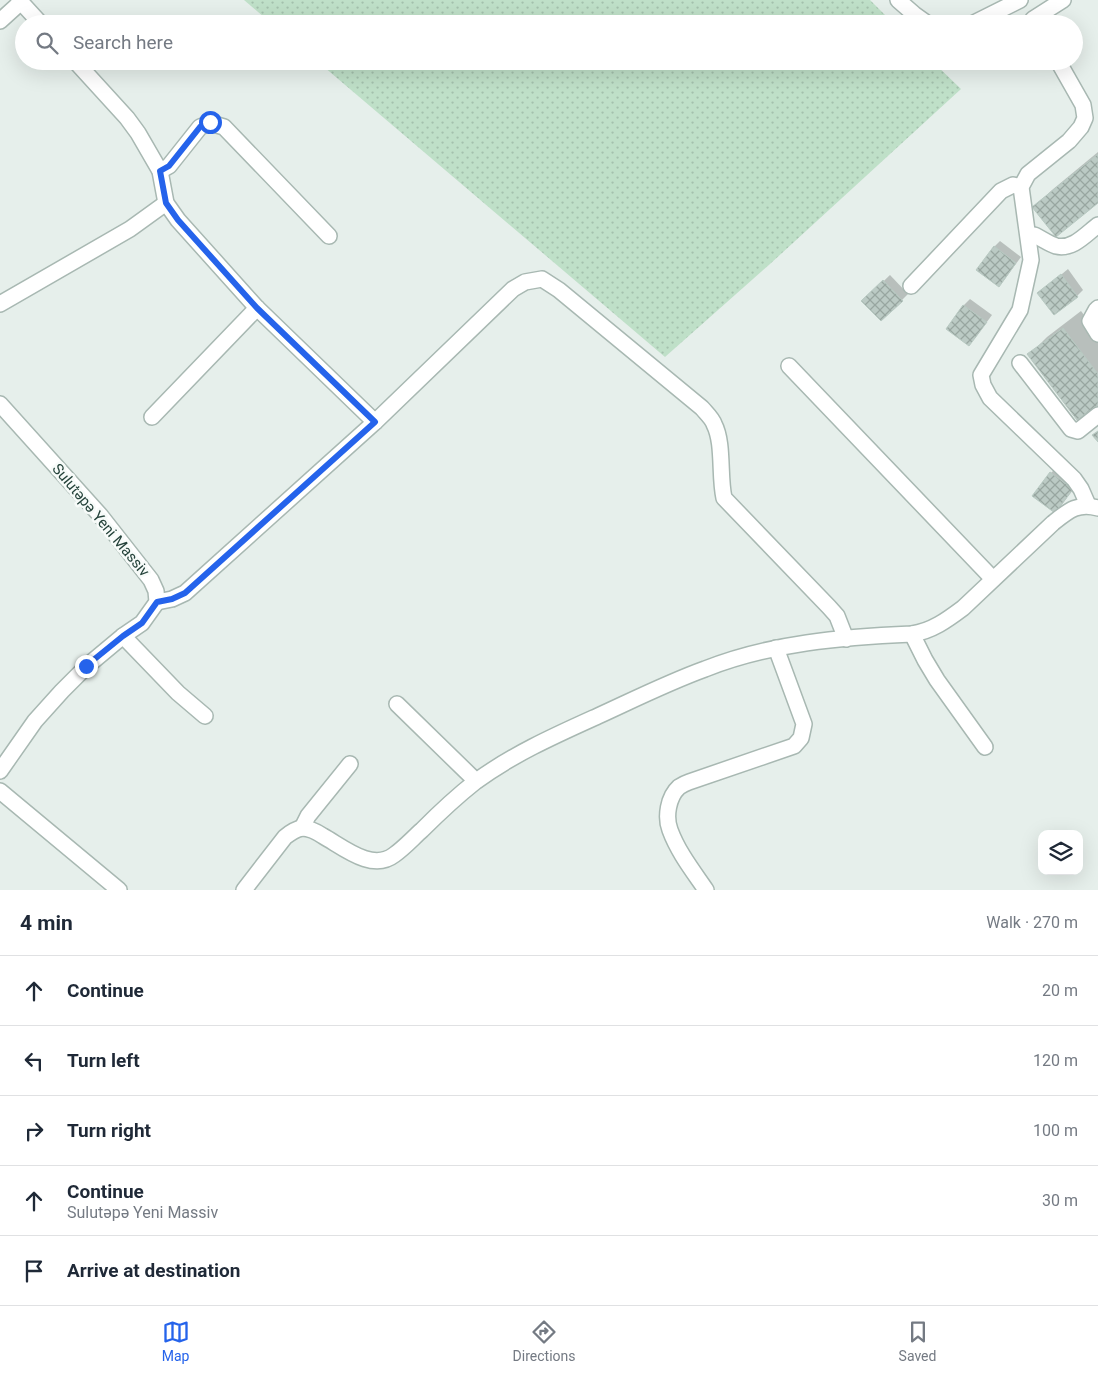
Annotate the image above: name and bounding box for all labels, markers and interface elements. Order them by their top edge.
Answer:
search box [15,15,1083,70]
icon: search [33,29,61,57]
text: Search here [73,31,173,54]
route start [199,111,222,134]
street label: Sulutəpə Yeni Massiv [49,460,153,580]
route end [75,655,98,678]
map controls [1038,830,1083,875]
button: layers [1038,830,1083,875]
text: 4 min [20,911,73,935]
text: Walk · 270 m [986,913,1078,932]
icon: ahead [20,977,48,1005]
text: Continue [67,979,144,1002]
text: 20 m [1042,981,1078,1000]
icon: left [20,1047,48,1075]
text: Turn left [67,1049,140,1072]
text: 120 m [1033,1051,1078,1070]
icon: right [20,1117,48,1145]
text: Turn right [67,1119,151,1142]
text: 100 m [1033,1121,1078,1140]
text: Continue [67,1180,144,1203]
icon: ahead [20,1187,48,1215]
text: 30 m [1042,1191,1078,1210]
text: Sulutəpə Yeni Massiv [67,1203,218,1222]
icon: arrive [20,1257,48,1285]
text: Arrive at destination [67,1259,240,1282]
tab: Map [162,1318,190,1364]
tab: Directions [513,1318,576,1364]
tab: Saved [899,1318,936,1364]

